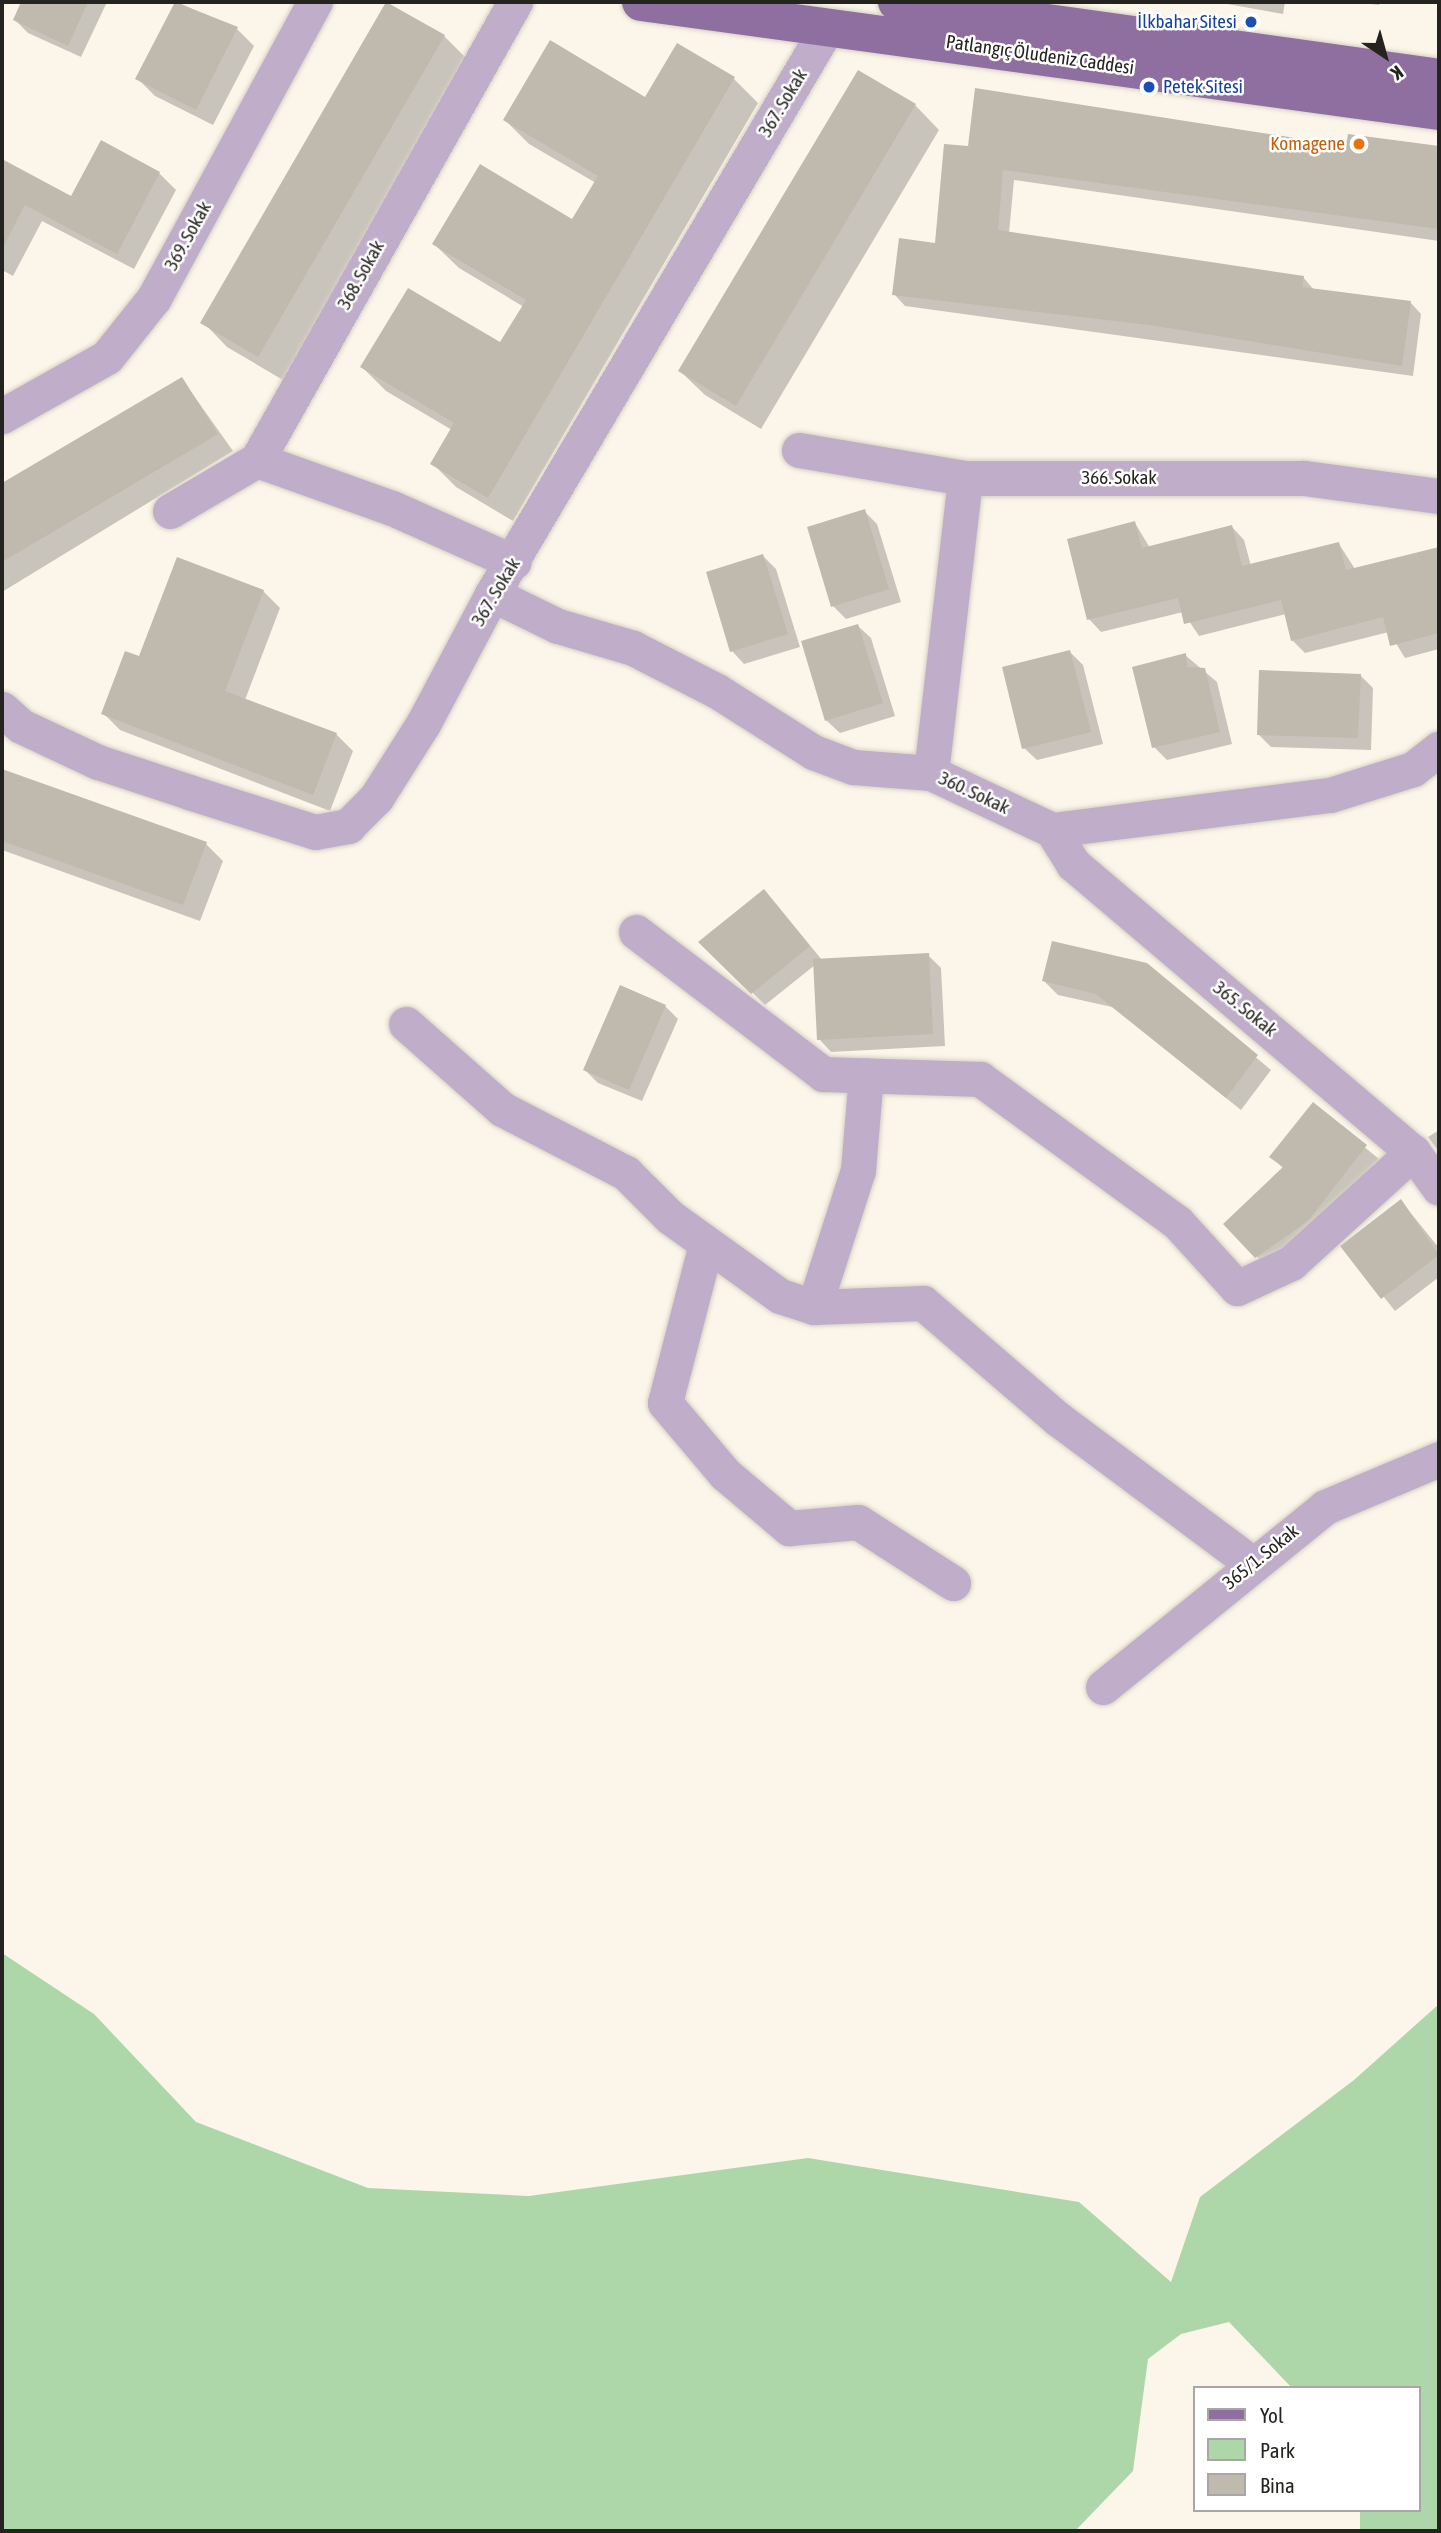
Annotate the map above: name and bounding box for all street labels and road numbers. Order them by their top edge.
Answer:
street label: Patlangıç Öludeniz Caddesi [945,31,1135,79]
street label: 367. Sokak [754,65,812,141]
street label: 369. Sokak [160,198,216,274]
street label: 368. Sokak [333,237,389,313]
street label: 366. Sokak [1081,467,1157,489]
street label: 367. Sokak [467,554,525,630]
street label: 360. Sokak [935,767,1013,819]
street label: 365. Sokak [1209,976,1281,1042]
street label: 365/1. Sokak [1219,1520,1303,1594]

